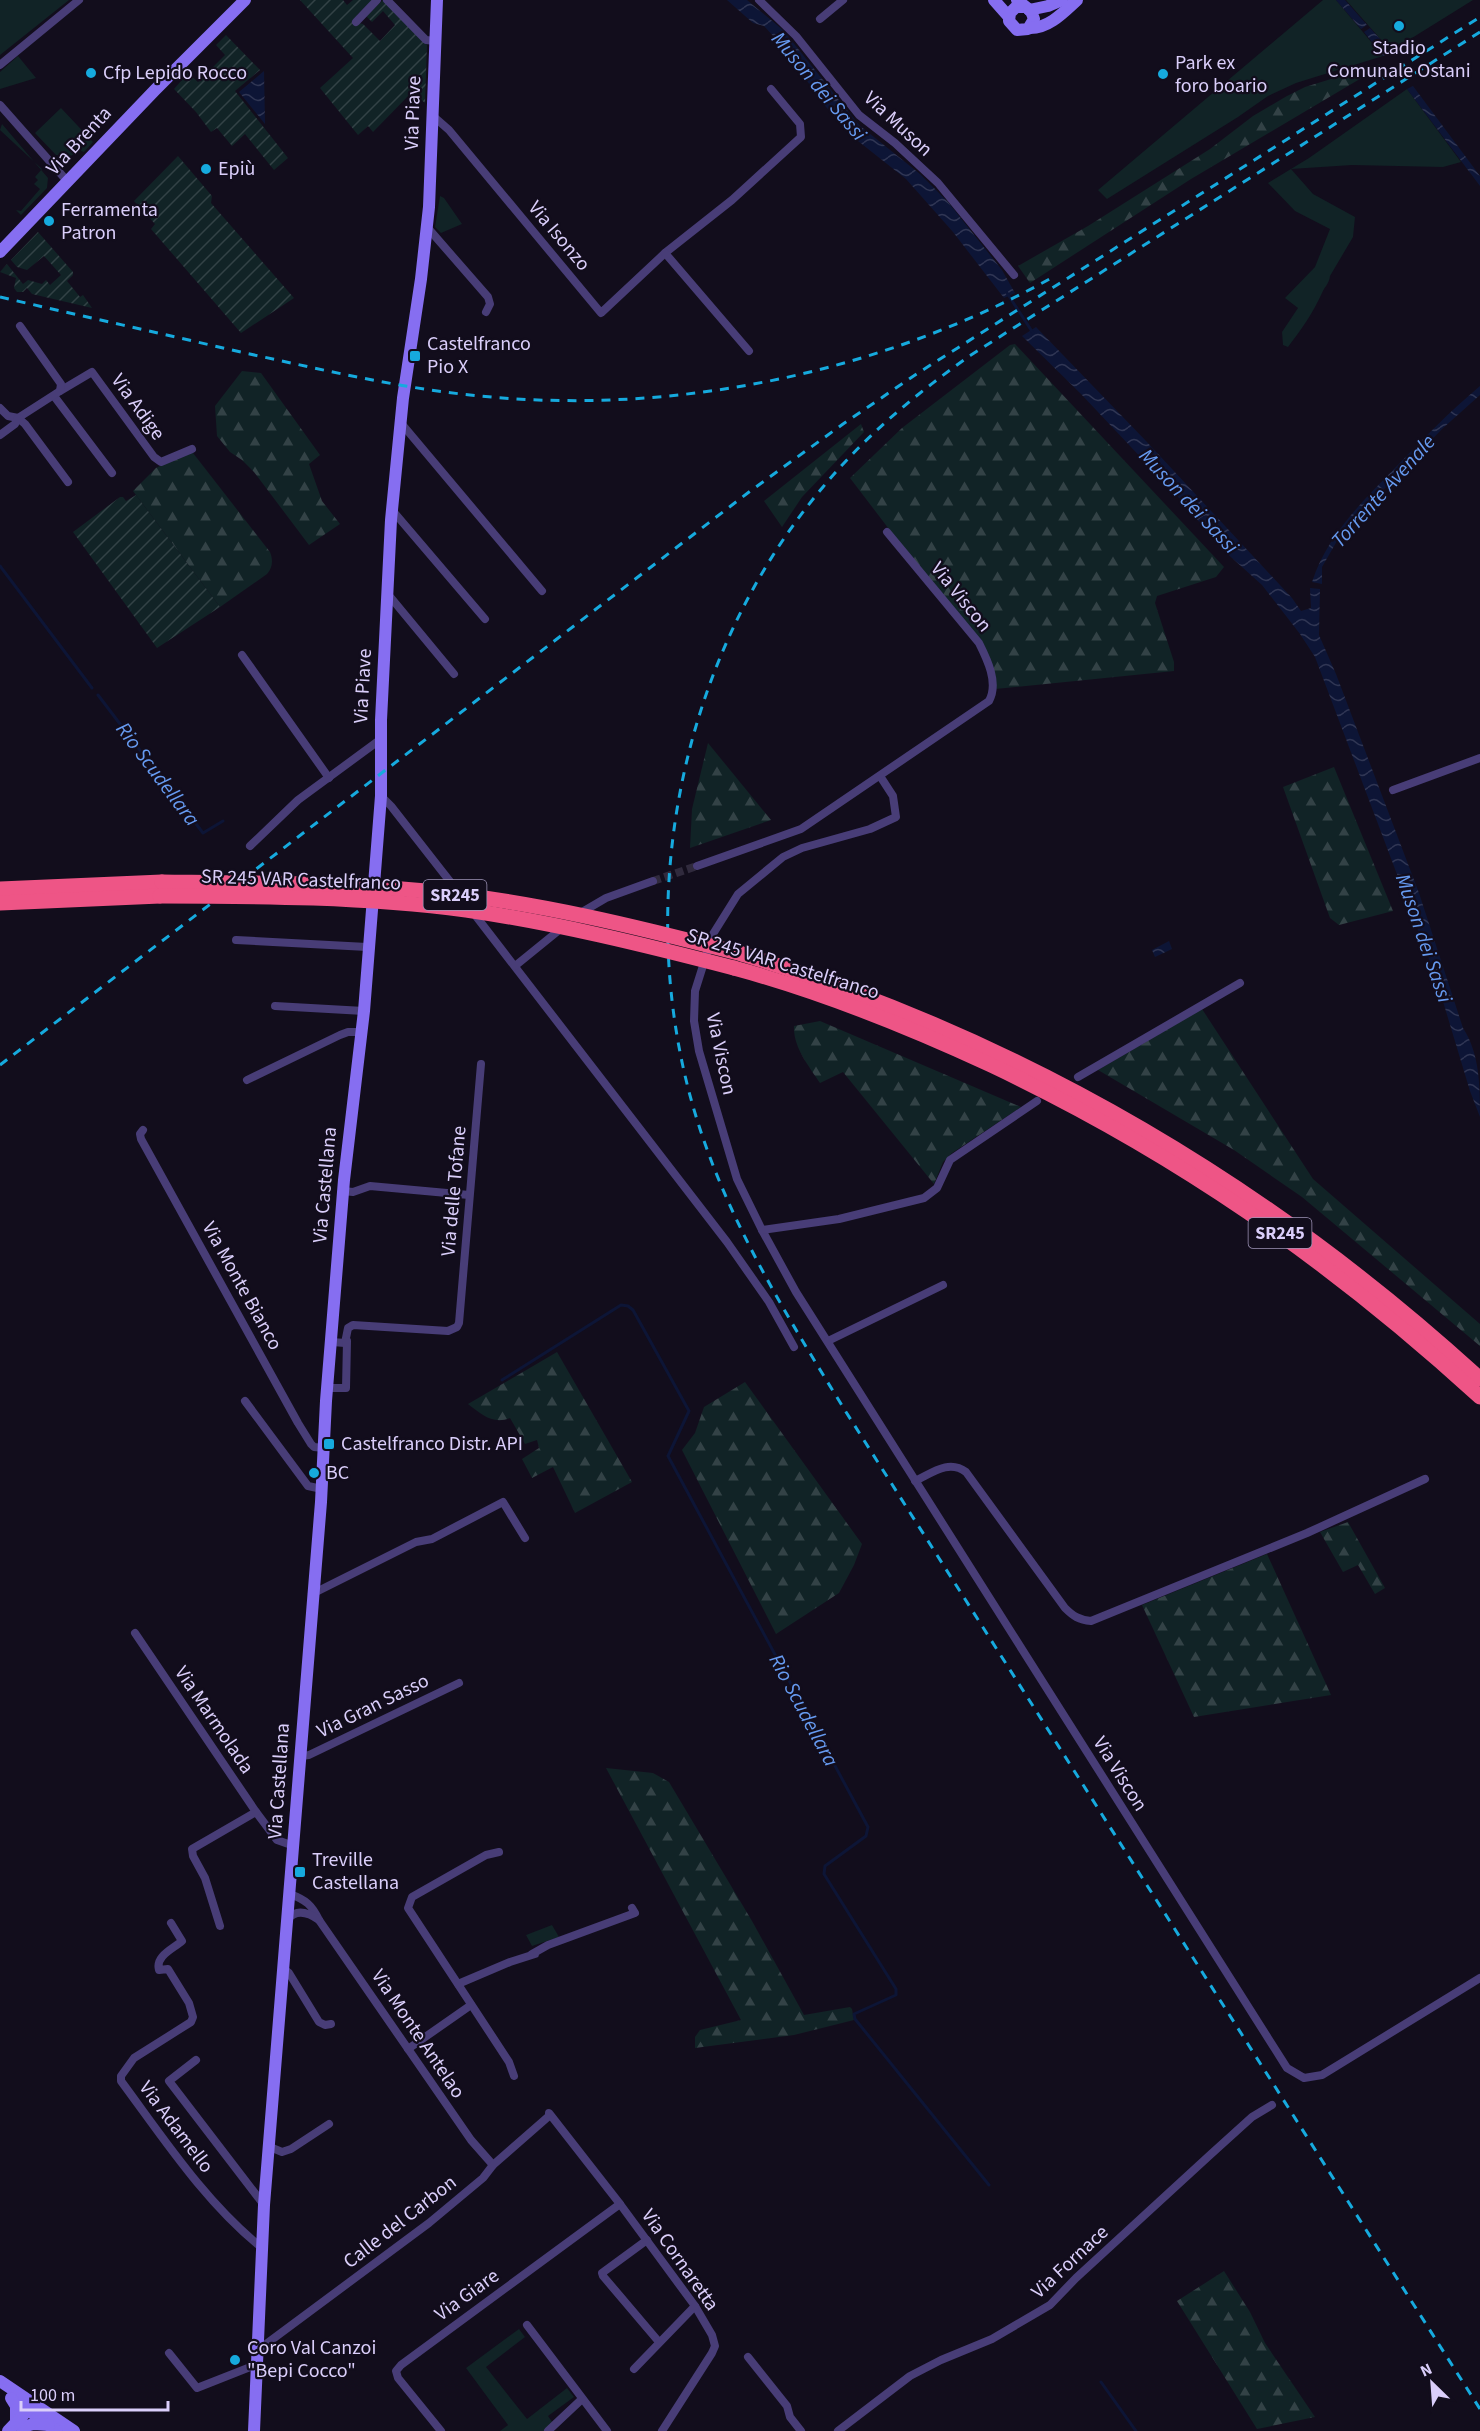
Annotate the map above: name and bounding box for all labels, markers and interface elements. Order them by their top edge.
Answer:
marker: Stadio Comunale Ostani [1392,19,1406,33]
water label: Muson dei Sassi [764,25,874,148]
place label: Stadio Comunale Ostani [1327,34,1471,85]
place label: Park ex foro boario [1175,49,1267,100]
place label: Cfp Lepido Rocco [103,59,247,87]
marker: Cfp Lepido Rocco [84,66,98,80]
marker: Park ex foro boario [1156,67,1170,81]
street label: Via Piave [398,75,428,151]
street label: Via Muson [857,85,939,163]
street label: Via Brenta [40,100,118,182]
place label: Epiù [218,155,255,183]
marker: Epiù [199,162,213,176]
street label: Via Isonzo [521,195,597,277]
place label: Ferramenta Patron [61,196,158,247]
marker: Ferramenta Patron [42,214,56,228]
place label: Castelfranco Pio X [427,330,531,381]
marker: Castelfranco Pio X [408,349,422,363]
street label: Via Adige [104,368,172,446]
water label: Torrente Avenale [1324,428,1442,554]
water label: Muson dei Sassi [1132,442,1247,561]
street label: Via Viscon [924,556,998,638]
street label: Via Piave [347,648,379,724]
water label: Rio Scudellara [109,716,207,832]
street label: SR 245 VAR Castelfranco [201,863,401,897]
water label: Muson dei Sassi [1388,870,1460,1007]
road number: SR245 [424,880,486,910]
street label: SR 245 VAR Castelfranco [683,921,883,1007]
street label: Via Viscon [699,1010,743,1098]
street label: Via delle Tofane [434,1124,474,1257]
street label: Via Castellana [306,1126,344,1244]
street label: Via Monte Bianco [195,1217,289,1355]
road number: SR245 [1248,1218,1312,1248]
place label: Castelfranco Distr. API [341,1430,523,1458]
marker: Castelfranco Distr. API [322,1437,336,1451]
place label: BC [326,1459,349,1487]
marker: BC [307,1466,321,1480]
water label: Rio Scudellara [762,1648,846,1772]
street label: Via Marmolada [168,1661,260,1779]
street label: Via Gran Sasso [312,1667,434,1745]
street label: Via Castellana [261,1722,297,1840]
street label: Via Viscon [1086,1731,1154,1817]
place label: Treville Castellana [312,1846,399,1897]
marker: Treville Castellana [293,1865,307,1879]
street label: Via Monte Antelao [364,1964,472,2104]
street label: Via Adamello [132,2075,220,2179]
street label: Calle del Carbon [337,2169,463,2275]
street label: Via Cornaretta [634,2203,726,2317]
street label: Via Fornace [1025,2219,1115,2305]
street label: Via Giare [429,2262,505,2328]
place label: Coro Val Canzoi "Bepi Cocco" [247,2334,376,2385]
marker: Coro Val Canzoi "Bepi Cocco" [228,2353,242,2367]
north arrow [1402,2353,1462,2413]
text: N [1417,2358,1436,2383]
scale bar [21,2374,168,2412]
text: 100 m [30,2383,75,2408]

